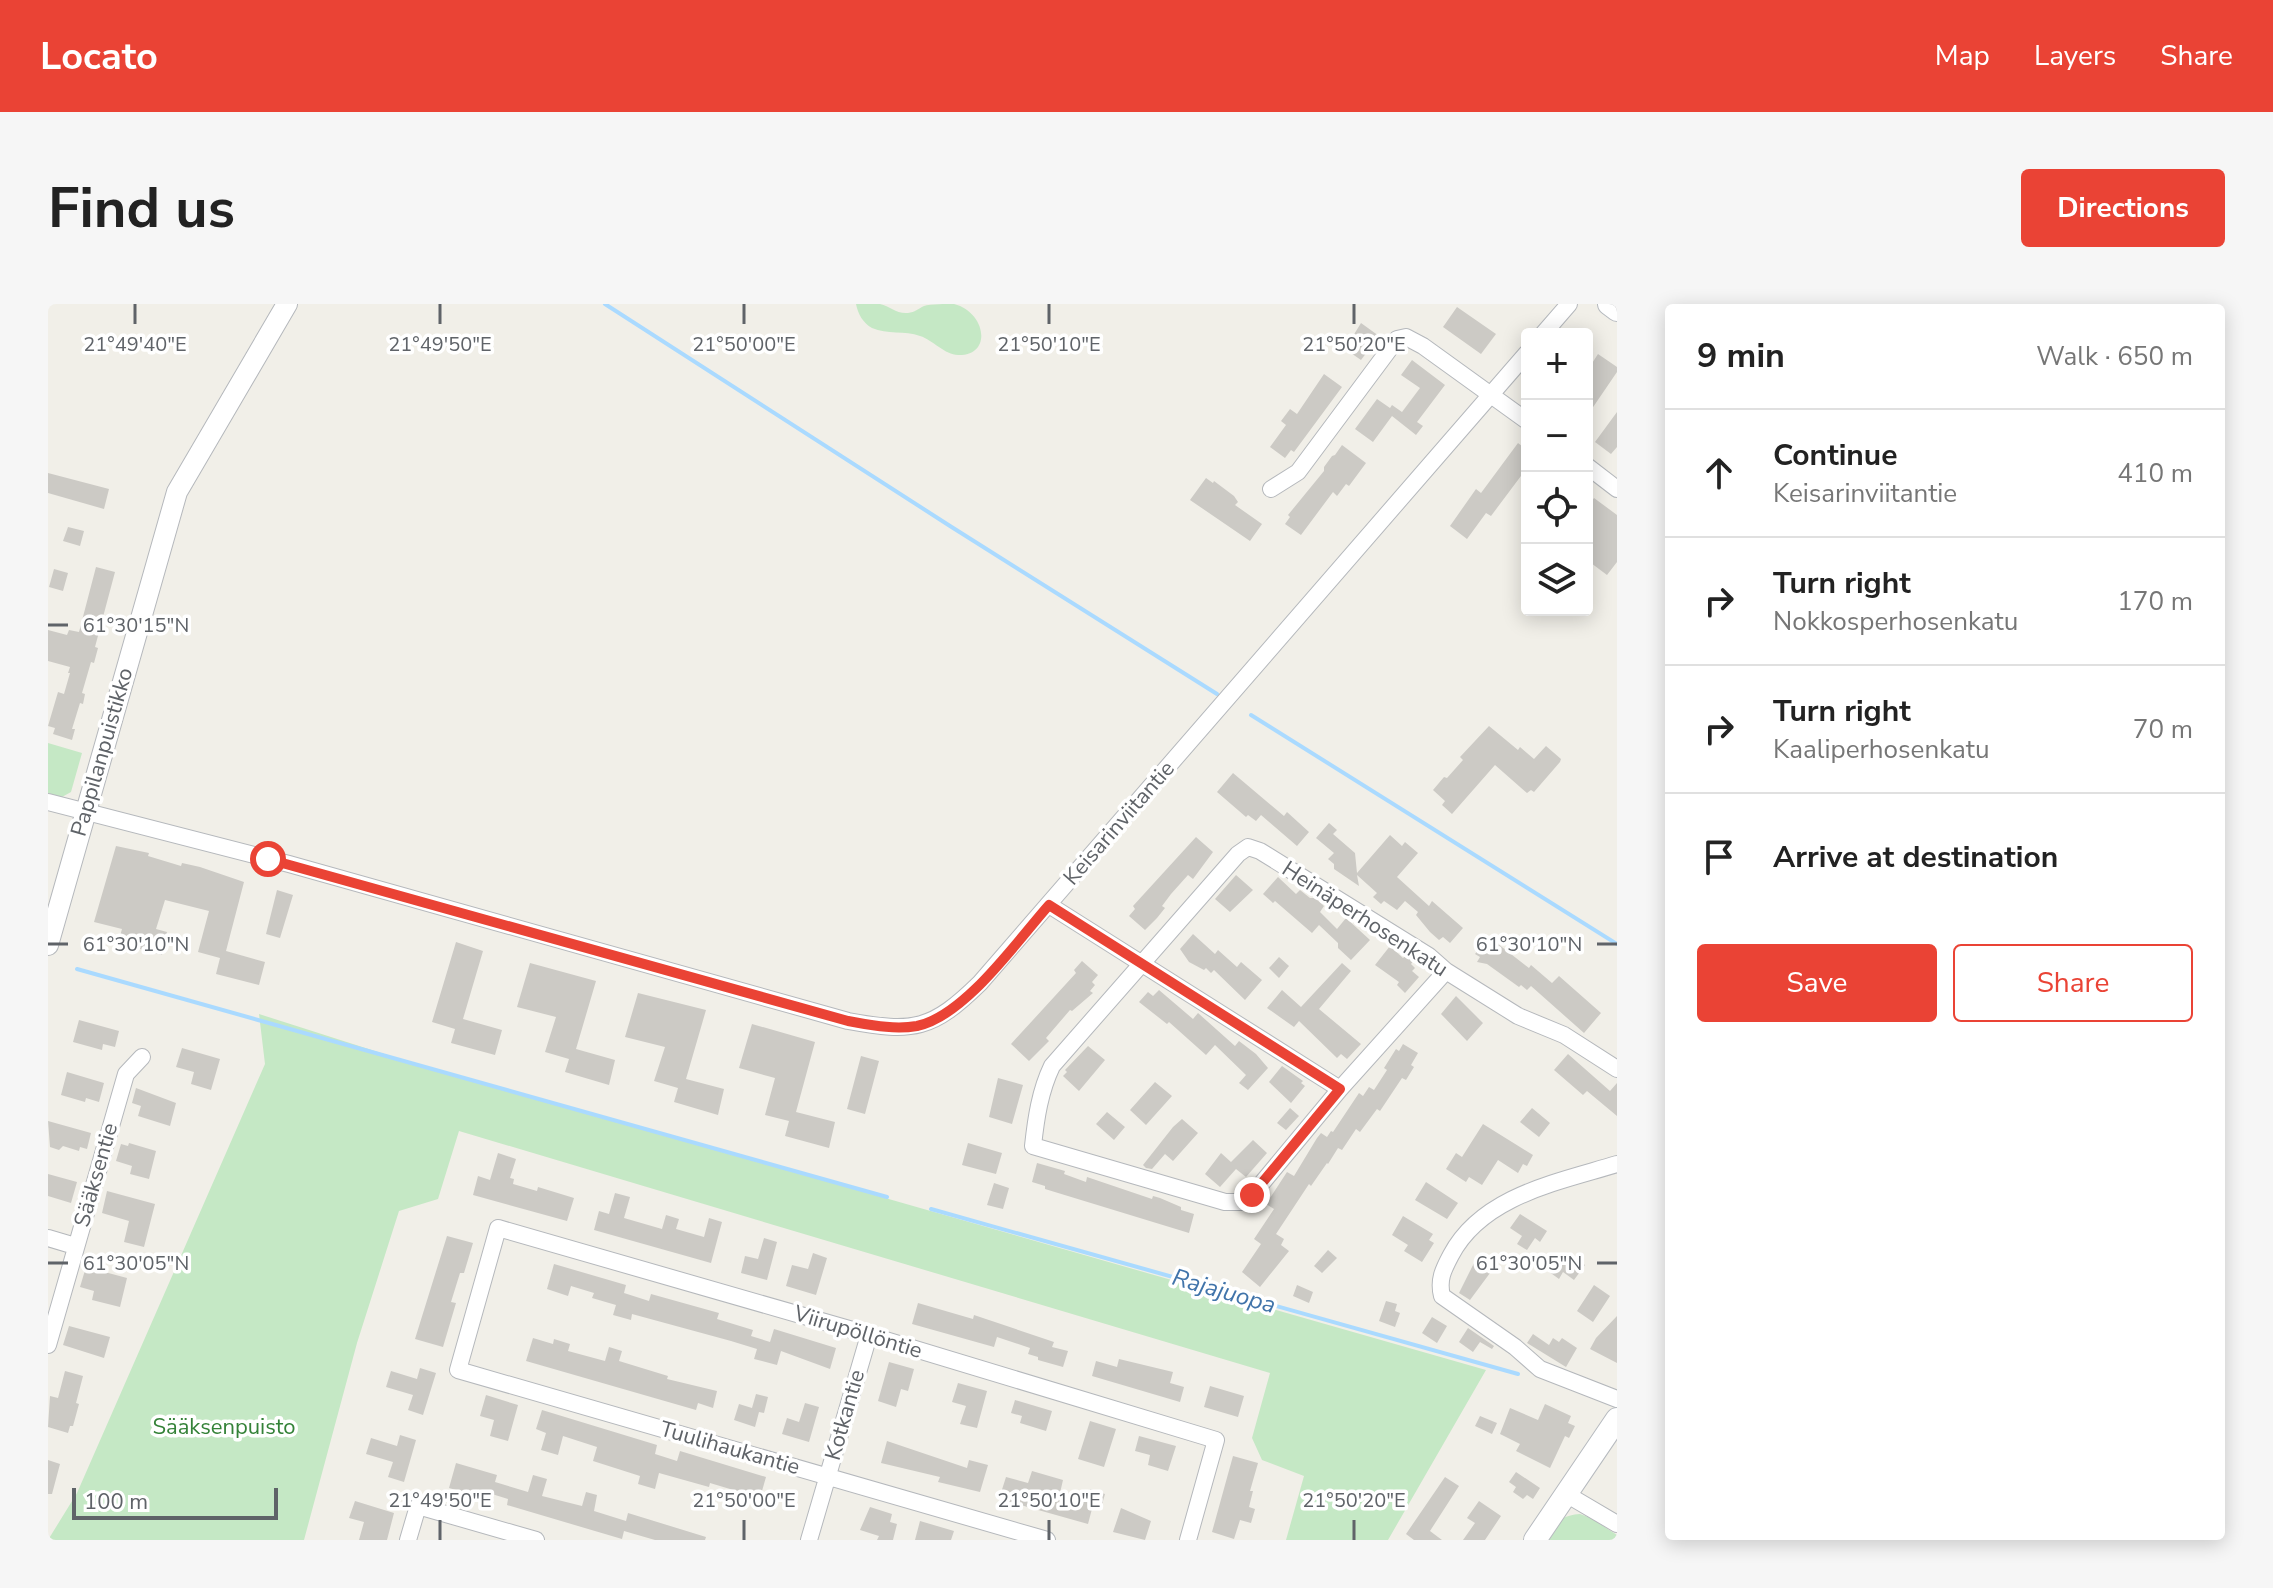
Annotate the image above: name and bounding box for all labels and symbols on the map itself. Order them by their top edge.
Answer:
text: 21°49'40"E [83,331,187,358]
text: 21°49'50"E [388,331,492,358]
text: 21°50'00"E [692,331,796,358]
text: 21°50'10"E [997,331,1101,358]
text: 21°50'20"E [1302,331,1406,358]
text: 61°30'15"N [83,612,189,639]
street label: Pappilanpuistikko [64,664,140,840]
street label: Keisarinviitantie [1057,754,1181,892]
route start [250,841,286,877]
street label: Heinäperhosenkatu [1276,854,1454,984]
text: 61°30'10"N [83,931,189,958]
text: 61°30'10"N [1476,931,1582,958]
street label: Sääksentie [67,1119,125,1231]
route end [1234,1177,1270,1213]
text: 61°30'05"N [83,1250,189,1277]
text: 61°30'05"N [1476,1250,1582,1277]
water label: Rajajuopa [1168,1261,1280,1321]
street label: Viirupöllöntie [789,1298,926,1366]
street label: Kotkantie [818,1366,872,1464]
park label: Sääksenpuisto [153,1412,296,1442]
street label: Tuulihaukantie [657,1414,803,1482]
scale bar [72,1484,278,1520]
text: 21°49'50"E [388,1487,492,1514]
text: 21°50'00"E [692,1487,796,1514]
text: 21°50'10"E [997,1487,1101,1514]
text: 21°50'20"E [1302,1487,1406,1514]

